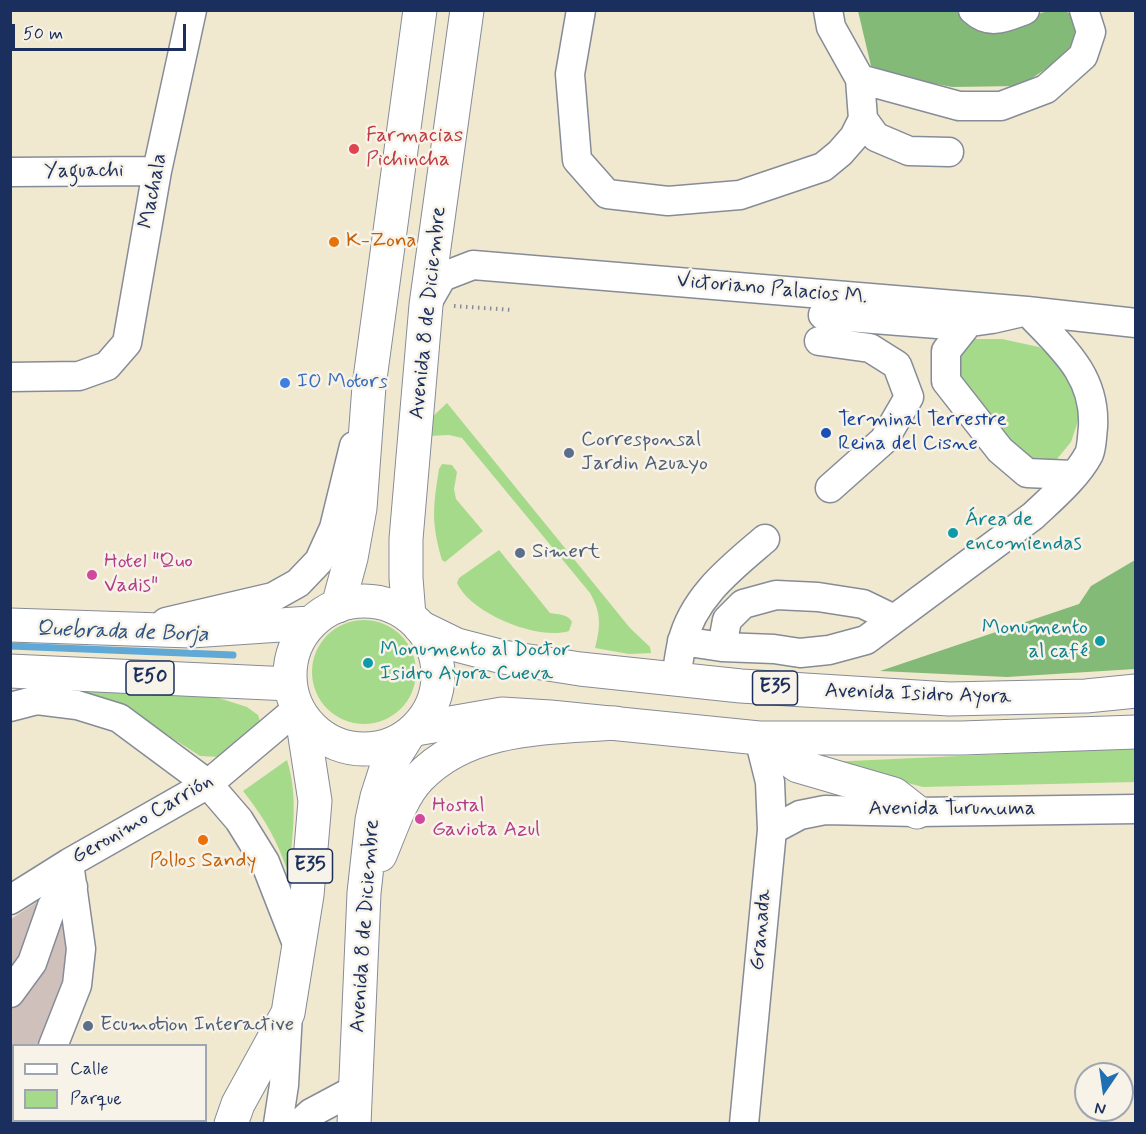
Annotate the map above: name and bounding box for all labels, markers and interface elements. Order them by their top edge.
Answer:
scale bar [15,12,189,50]
text: 50 m [23,22,63,46]
place label: Farmacias Pichincha [366,124,463,174]
marker: Farmacias Pichincha [347,142,361,156]
street label: Machala [134,151,174,231]
street label: Yaguachi [44,159,124,185]
street label: Avenida 8 de Diciembre [405,205,453,421]
place label: K-Zona [346,229,416,255]
marker: K-Zona [327,235,341,249]
street label: Victoriano Palacios M. [676,269,868,311]
place label: IO Motors [297,370,388,396]
marker: IO Motors [278,376,292,390]
place label: Terminal Terrestre Reina del Cisne [838,408,1007,458]
marker: Terminal Terrestre Reina del Cisne [819,426,833,440]
place label: Corresponsal Jardin Azuayo [581,428,708,478]
marker: Corresponsal Jardin Azuayo [562,446,576,460]
place label: Área de encomiendas [965,508,1082,558]
marker: Área de encomiendas [946,526,960,540]
place label: Simert [532,540,600,566]
marker: Simert [513,546,527,560]
place label: Hotel "Quo Vadis" [104,550,193,600]
marker: Hotel "Quo Vadis" [85,568,99,582]
place label: Monumento al café [982,616,1088,666]
water label: Quebrada de Borja [35,617,209,649]
marker: Monumento al café [1093,634,1107,648]
place label: Monumento al Doctor Isidro Ayora Cueva [380,638,570,688]
marker: Monumento al Doctor Isidro Ayora Cueva [361,656,375,670]
road number: E50 [126,661,174,695]
road number: E35 [752,671,798,705]
street label: Avenida Isidro Ayora [824,679,1012,711]
street label: Geronimo Carrión [68,769,218,871]
place label: Hostal Gaviota Azul [432,794,540,844]
street label: Avenida Turunuma [869,797,1035,823]
marker: Hostal Gaviota Azul [413,812,427,826]
street label: Avenida 8 de Diciembre [346,819,386,1033]
marker: Pollos Sandy [196,833,210,847]
place label: Pollos Sandy [150,849,256,875]
road number: E35 [288,849,332,883]
street label: Granada [746,888,778,972]
place label: Ecumotion Interactive [100,1013,294,1039]
marker: Ecumotion Interactive [81,1019,95,1033]
legend [12,1044,207,1122]
text: Calle [70,1057,109,1081]
north arrow [1074,1062,1134,1122]
text: Parque [70,1087,122,1111]
text: N [1093,1097,1108,1120]

